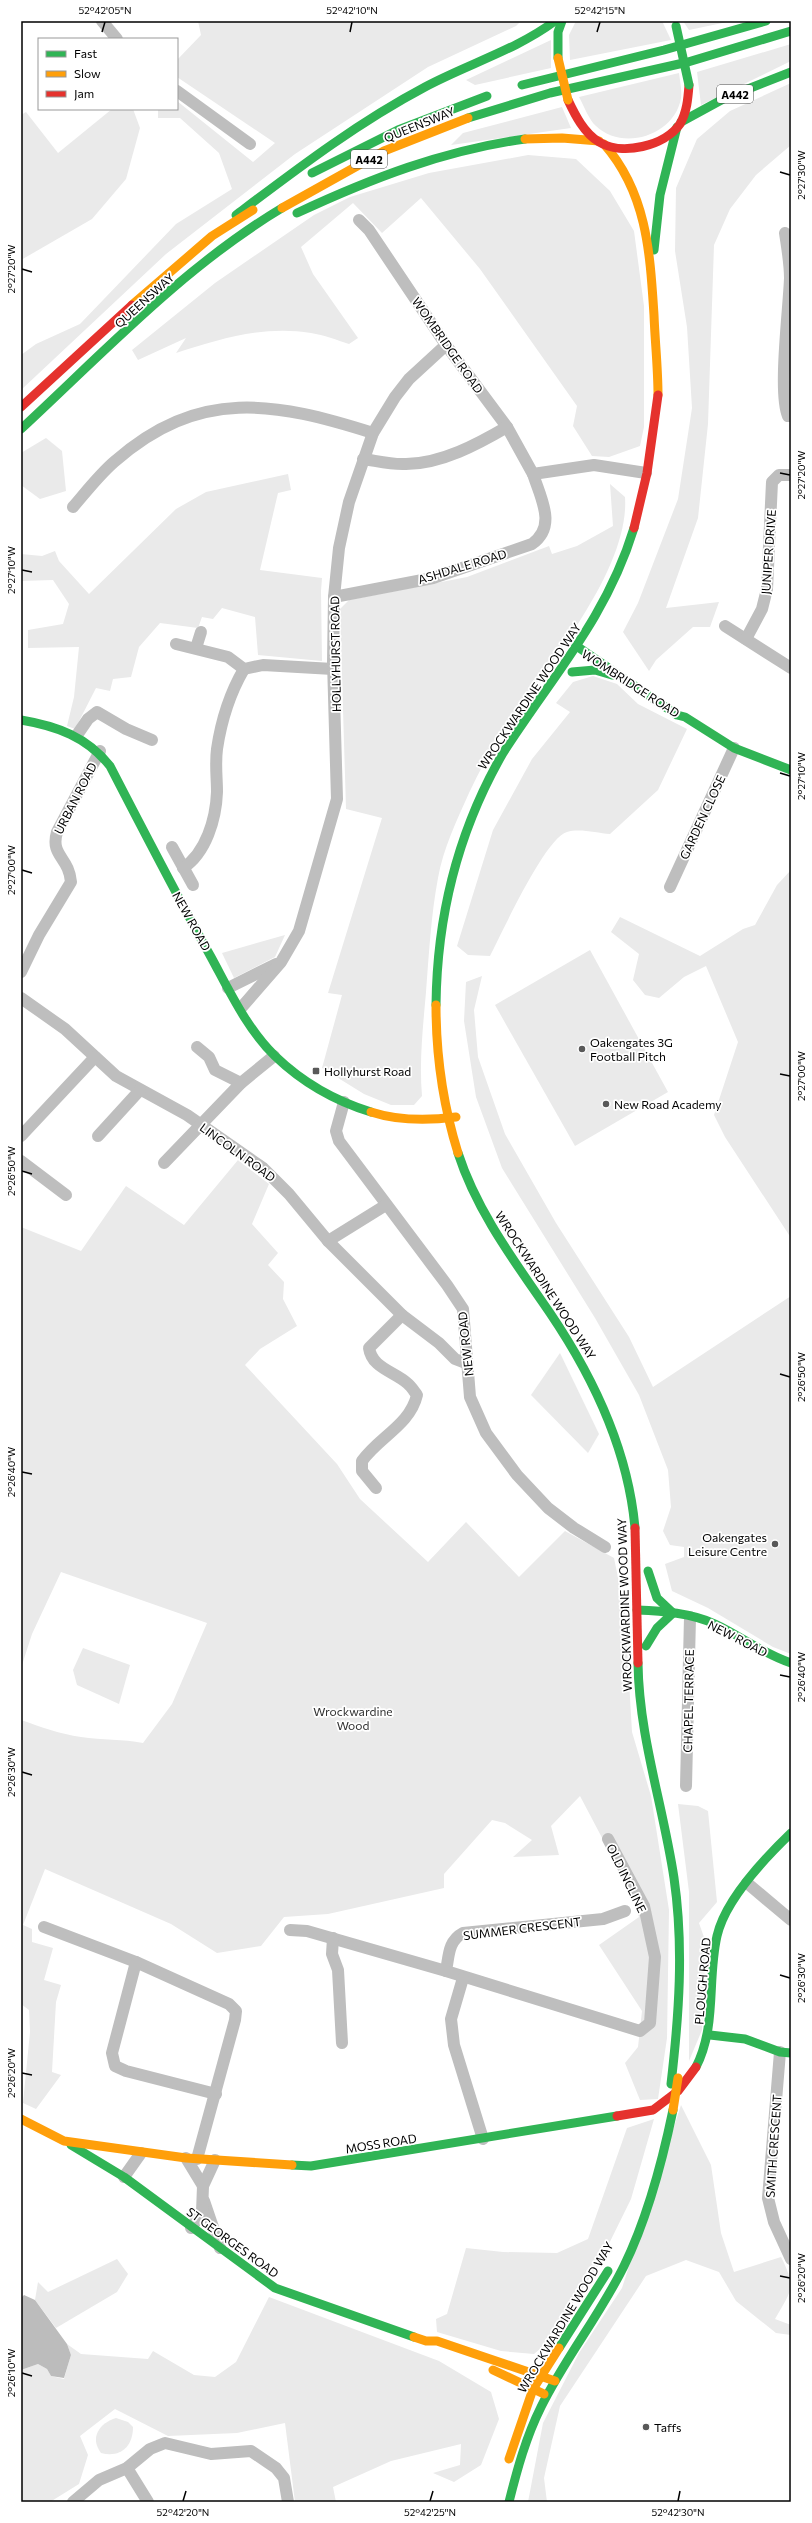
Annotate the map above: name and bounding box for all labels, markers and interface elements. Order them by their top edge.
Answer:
text: 52°42'05"N [78,4,132,16]
text: 52°42'10"N [326,4,378,16]
text: 52°42'15"N [575,4,625,16]
legend [38,38,178,110]
text: Fast [74,46,97,60]
text: Slow [74,66,101,80]
road number: A442 [717,85,753,103]
text: Jam [74,86,94,101]
street label: QUEENSWAY [382,103,457,145]
road number: A442 [351,150,387,168]
text: 2°27'30"W [795,150,807,200]
text: 2°27'20"W [5,244,17,294]
street label: QUEENSWAY [111,270,177,330]
street label: WOMBRIDGE ROAD [410,294,486,396]
text: 2°27'20"W [795,450,807,500]
street label: JUNIPER DRIVE [758,509,779,595]
text: 2°27'10"W [5,546,17,594]
street label: ASHDALE ROAD [416,546,508,586]
street label: HOLLYHURST ROAD [327,596,343,712]
street label: WROCKWARDINE WOOD WAY [475,620,583,772]
street label: WOMBRIDGE ROAD [580,646,683,720]
text: 2°27'10"W [795,752,807,800]
street label: URBAN ROAD [51,760,99,836]
street label: GARDEN CLOSE [676,773,728,861]
text: 2°27'00"W [5,845,17,895]
street label: NEW ROAD [170,889,214,953]
place label: Oakengates 3G Football Pitch [590,1035,673,1063]
marker: Oakengates 3G Football Pitch [577,1044,587,1054]
text: 2°27'00"W [795,1051,807,1101]
place label: Hollyhurst Road [324,1064,411,1078]
marker: Hollyhurst Road [311,1066,321,1076]
place label: New Road Academy [614,1097,721,1111]
marker: New Road Academy [601,1099,611,1109]
street label: LINCOLN ROAD [198,1120,279,1184]
text: 2°26'50"W [5,1146,17,1196]
street label: WROCKWARDINE WOOD WAY [493,1208,599,1362]
street label: NEW ROAD [455,1311,475,1377]
text: 2°26'50"W [795,1352,807,1402]
text: 2°26'40"W [5,1447,17,1497]
street label: WROCKWARDINE WOOD WAY [614,1518,634,1692]
place label: Oakengates Leisure Centre [688,1530,767,1558]
marker: Oakengates Leisure Centre [770,1539,780,1549]
street label: NEW ROAD [706,1617,770,1659]
street label: CHAPEL TERRACE [680,1649,696,1753]
text: 2°26'40"W [795,1652,807,1702]
park label: Wrockwardine Wood [313,1704,393,1732]
text: 2°26'30"W [5,1747,17,1797]
street label: OLD INCLINE [604,1841,650,1915]
street label: SUMMER CRESCENT [462,1914,582,1942]
street label: PLOUGH ROAD [691,1937,713,2025]
text: 2°26'30"W [795,1953,807,2003]
text: 2°26'20"W [5,2048,17,2098]
street label: SMITH CRESCENT [762,2094,784,2198]
street label: MOSS ROAD [344,2130,418,2156]
street label: ST GEORGES ROAD [184,2204,282,2280]
street label: WROCKWARDINE WOOD WAY [514,2239,616,2395]
text: 2°26'20"W [795,2253,807,2303]
text: 2°26'10"W [5,2349,17,2397]
place label: Taffs [654,2420,681,2434]
marker: Taffs [641,2422,651,2432]
text: 52°42'20"N [157,2506,209,2518]
text: 52°42'25"N [404,2506,456,2518]
text: 52°42'30"N [652,2506,704,2518]

